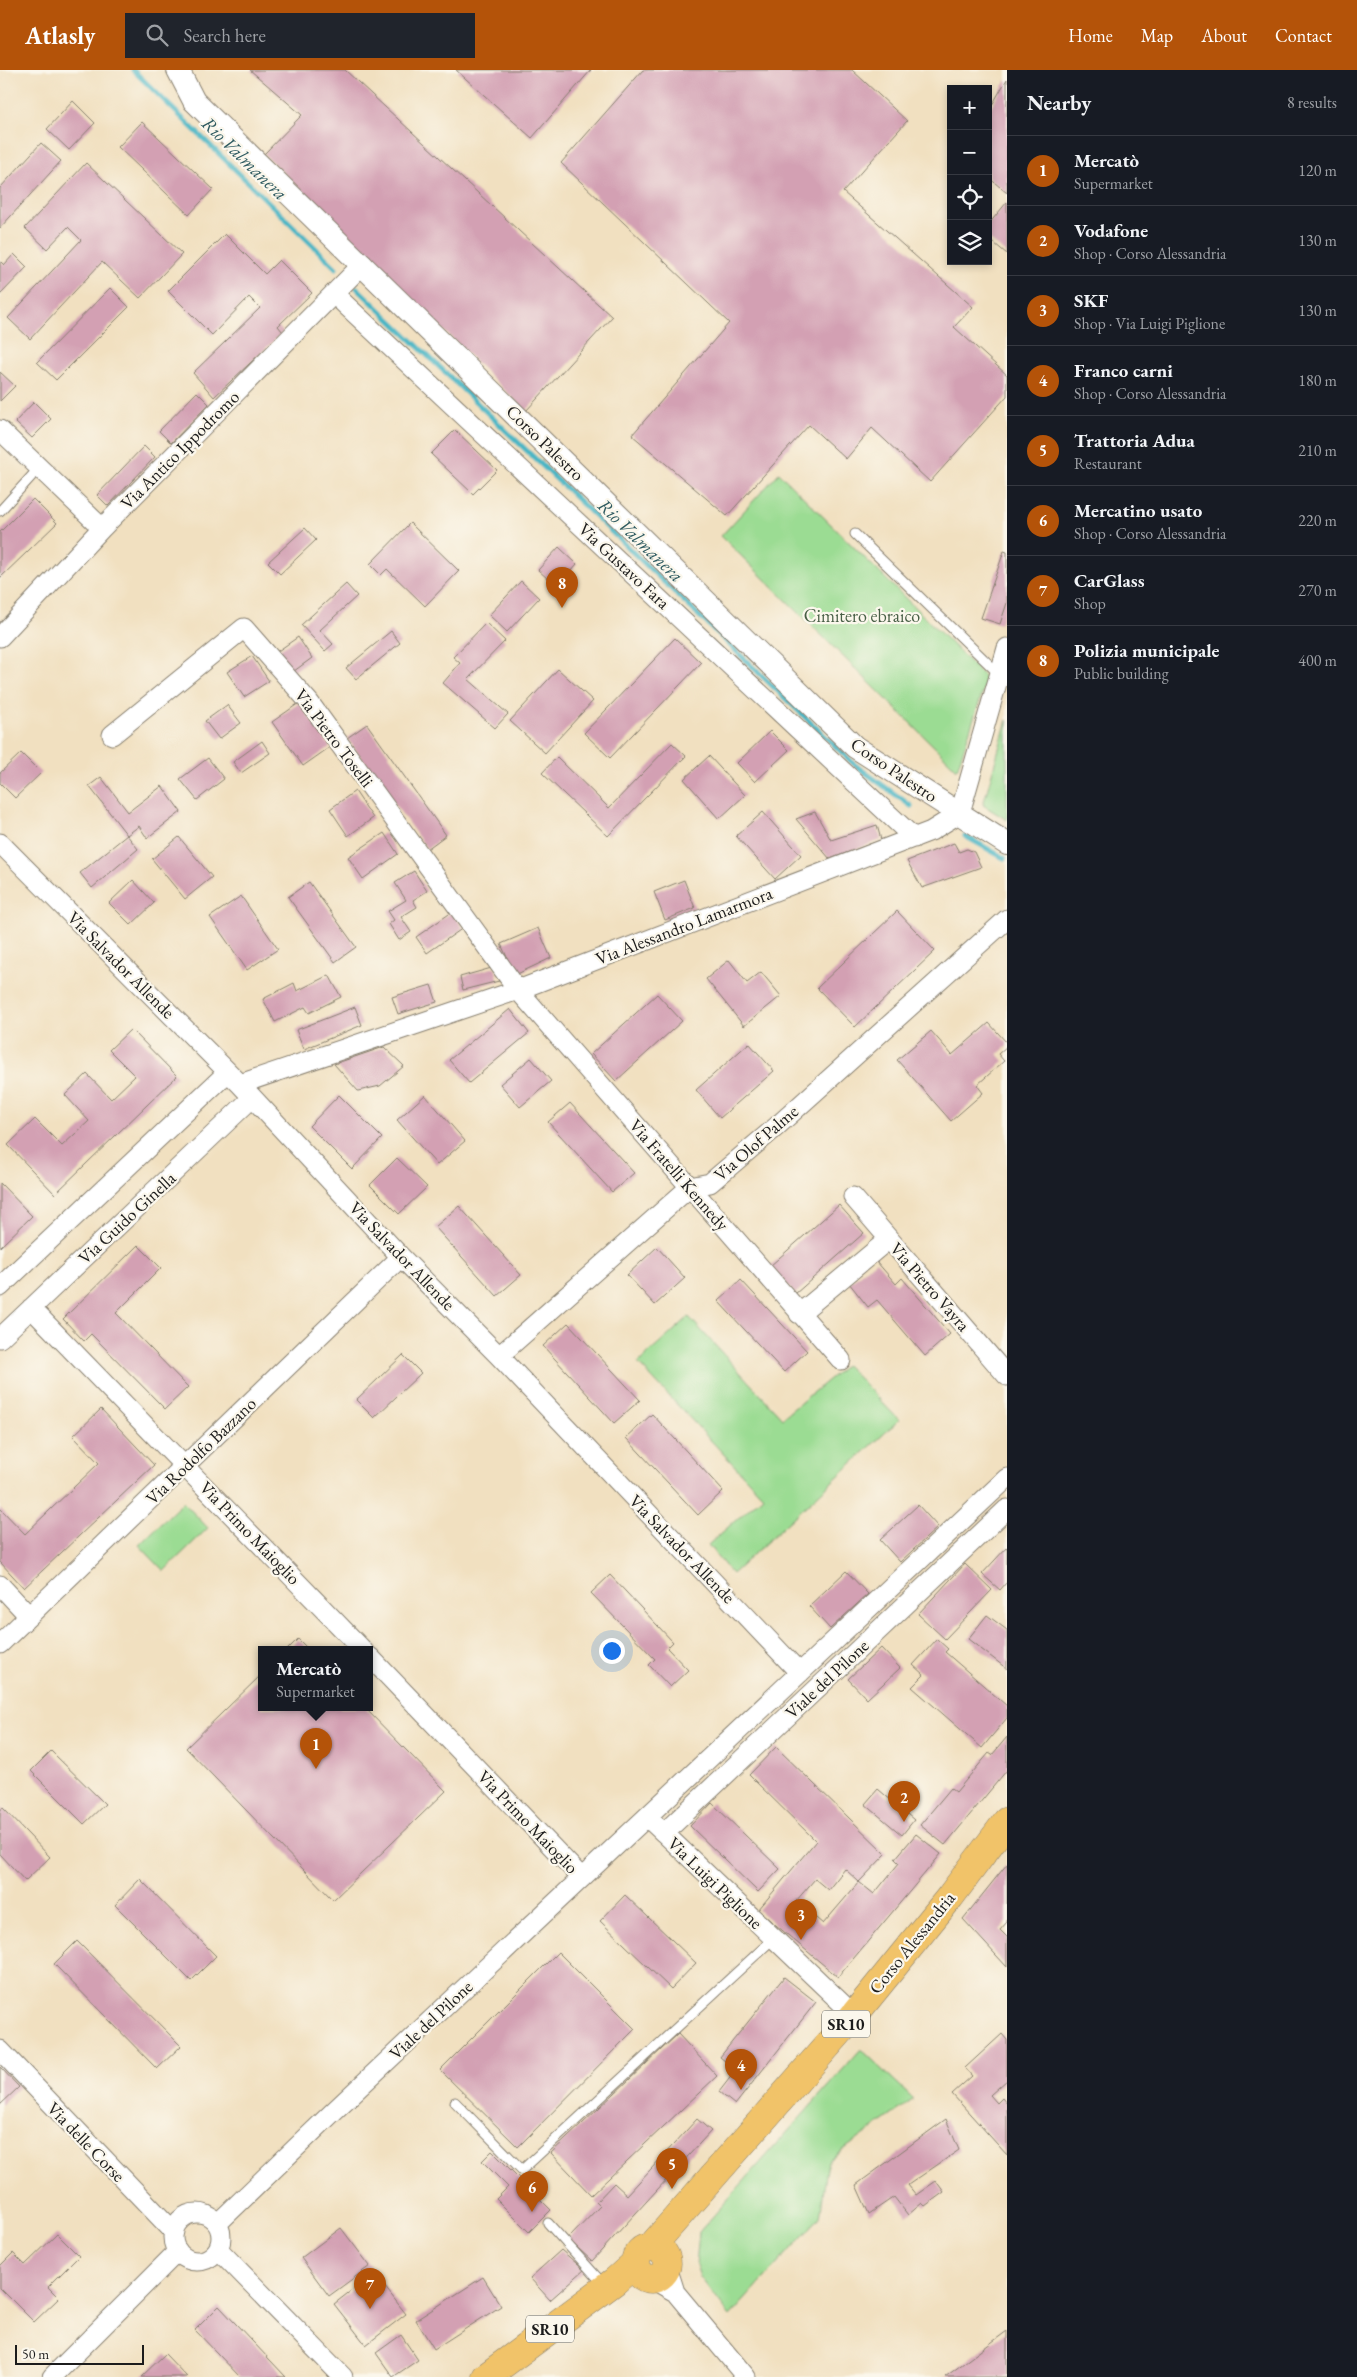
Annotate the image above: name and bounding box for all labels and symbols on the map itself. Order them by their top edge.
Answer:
water label: Rio Valmanera [196,111,293,206]
street label: Via Antico Ippodromo [115,385,244,514]
street label: Corso Palestro [501,400,589,486]
water label: Rio Valmanera [592,493,689,588]
street label: Via Gustavo Fara [574,517,675,614]
pin: 8 [546,567,578,608]
park label: Cimitero ebraico [804,604,920,627]
street label: Via Pietro Toselli [290,684,379,792]
street label: Corso Palestro [846,732,942,807]
street label: Via Alessandro Lamarmora [592,881,776,970]
street label: Via Salvador Allende [63,906,180,1023]
street label: Via Olof Palme [709,1100,803,1186]
street label: Via Fratelli Kennedy [625,1114,734,1235]
street label: Via Guido Ginella [73,1166,181,1269]
street label: Via Salvador Allende [344,1196,460,1315]
street label: Via Pietro Vayra [885,1237,976,1337]
street label: Via Rodolfo Bazzano [140,1392,261,1509]
street label: Via Primo Maioglio [195,1476,306,1589]
street label: Via Salvador Allende [624,1489,740,1608]
street label: Viale del Pilone [780,1634,873,1723]
your location [599,1638,625,1664]
pin: 1 [300,1728,332,1769]
street label: Via Primo Maioglio [473,1765,584,1878]
pin: 2 [888,1781,920,1822]
street label: Via Luigi Piglione [663,1831,768,1934]
street label: Corso Alessandria [863,1886,960,1998]
pin: 3 [785,1899,817,1940]
street label: Viale del Pilone [384,1975,477,2064]
road number: SR10 [822,2010,870,2038]
pin: 4 [725,2049,757,2090]
street label: Via delle Corse [42,2097,130,2187]
pin: 5 [656,2148,688,2189]
pin: 6 [516,2171,548,2212]
pin: 7 [354,2268,386,2309]
road number: SR10 [526,2316,574,2342]
scale bar [15,2342,144,2365]

